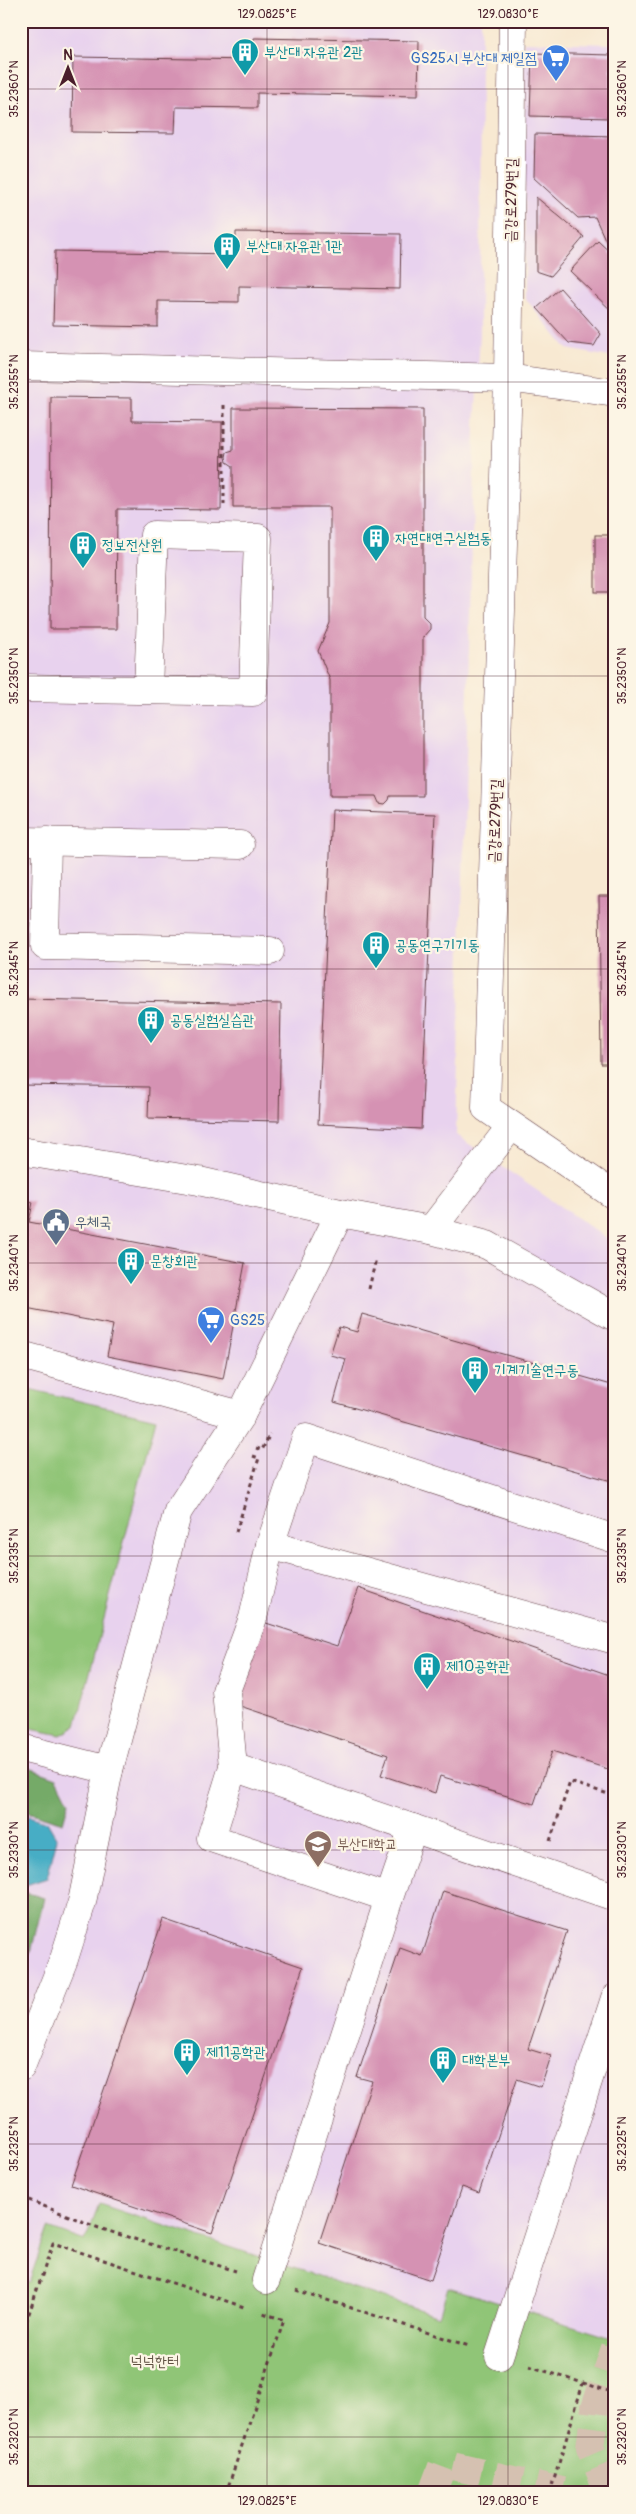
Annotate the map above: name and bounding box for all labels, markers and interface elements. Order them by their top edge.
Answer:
text: 129.0825°E [237,7,297,22]
text: 129.0830°E [478,7,538,22]
building icon: 부산대 자유관 2관 [230,37,260,76]
north arrow [42,42,92,92]
place label: 부산대 자유관 2관 [264,43,363,62]
supermarket icon: GS25시 부산대 제일점 [541,43,571,82]
text: N [63,47,73,64]
place label: GS25시 부산대 제일점 [411,49,537,68]
text: 35.2360°N [7,60,22,118]
text: 35.2360°N [615,60,630,118]
street label: 금강로279번길 [501,158,522,242]
building icon: 부산대 자유관 1관 [212,231,242,270]
place label: 부산대 자유관 1관 [246,237,343,256]
text: 35.2355°N [7,354,22,410]
text: 35.2355°N [615,354,630,410]
building icon: 자연대연구실험동 [361,523,391,562]
place label: 자연대연구실험동 [395,529,492,548]
building icon: 정보전산원 [68,530,98,569]
place label: 정보전산원 [102,536,162,555]
text: 35.2350°N [7,648,22,704]
text: 35.2350°N [615,648,630,704]
street label: 금강로279번길 [485,779,506,864]
building icon: 공동연구기기동 [361,930,391,969]
place label: 공동연구기기동 [395,936,480,955]
text: 35.2345°N [7,941,22,997]
text: 35.2345°N [615,941,630,997]
building icon: 공동실험실습관 [136,1005,166,1044]
place label: 공동실험실습관 [170,1011,255,1030]
public building icon: 우체국 [41,1207,71,1246]
place label: 우체국 [75,1213,111,1232]
text: 35.2340°N [7,1234,22,1292]
text: 35.2340°N [615,1234,630,1292]
building icon: 문창회관 [116,1246,146,1285]
place label: 문창회관 [150,1252,198,1271]
supermarket icon: GS25 [196,1305,226,1344]
place label: GS25 [230,1311,265,1330]
building icon: 기계기술연구동 [460,1355,490,1394]
place label: 기계기술연구동 [494,1361,579,1380]
text: 35.2335°N [7,1528,22,1584]
text: 35.2335°N [615,1528,630,1584]
building icon: 제10공학관 [412,1651,442,1690]
place label: 제10공학관 [446,1657,510,1676]
text: 35.2330°N [7,1821,22,1879]
text: 35.2330°N [615,1821,630,1879]
school or university icon: 부산대학교 [303,1829,333,1868]
place label: 부산대학교 [337,1835,397,1854]
building icon: 제11공학관 [172,2037,202,2076]
place label: 제11공학관 [206,2043,266,2062]
building icon: 대학본부 [428,2045,458,2084]
place label: 대학본부 [462,2051,510,2070]
text: 35.2325°N [7,2116,22,2172]
text: 35.2325°N [615,2116,630,2172]
park label: 넉넉한터 [131,2352,179,2371]
text: 35.2320°N [7,2408,22,2466]
text: 35.2320°N [615,2408,630,2466]
text: 129.0825°E [237,2494,297,2509]
text: 129.0830°E [478,2494,538,2509]

